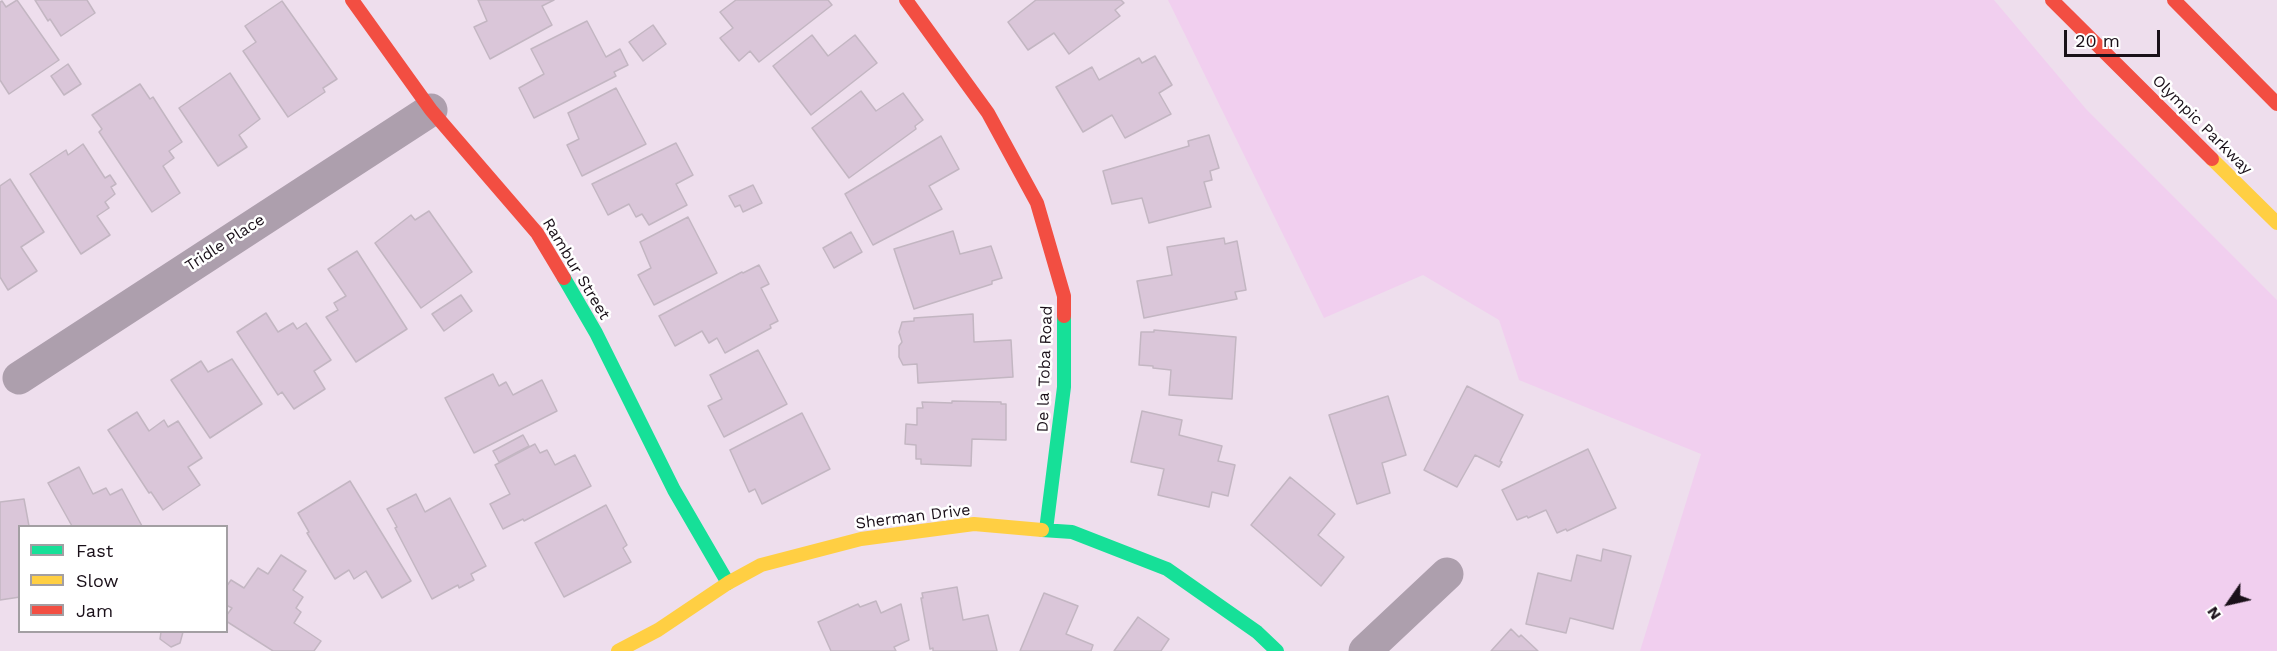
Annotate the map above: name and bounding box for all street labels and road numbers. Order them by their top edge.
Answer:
street label: Olympic Parkway [2148,71,2256,179]
street label: Tridle Place [182,210,268,276]
street label: Rambur Street [538,215,614,323]
street label: De la Toba Road [1033,305,1057,433]
street label: Sherman Drive [855,500,971,534]

